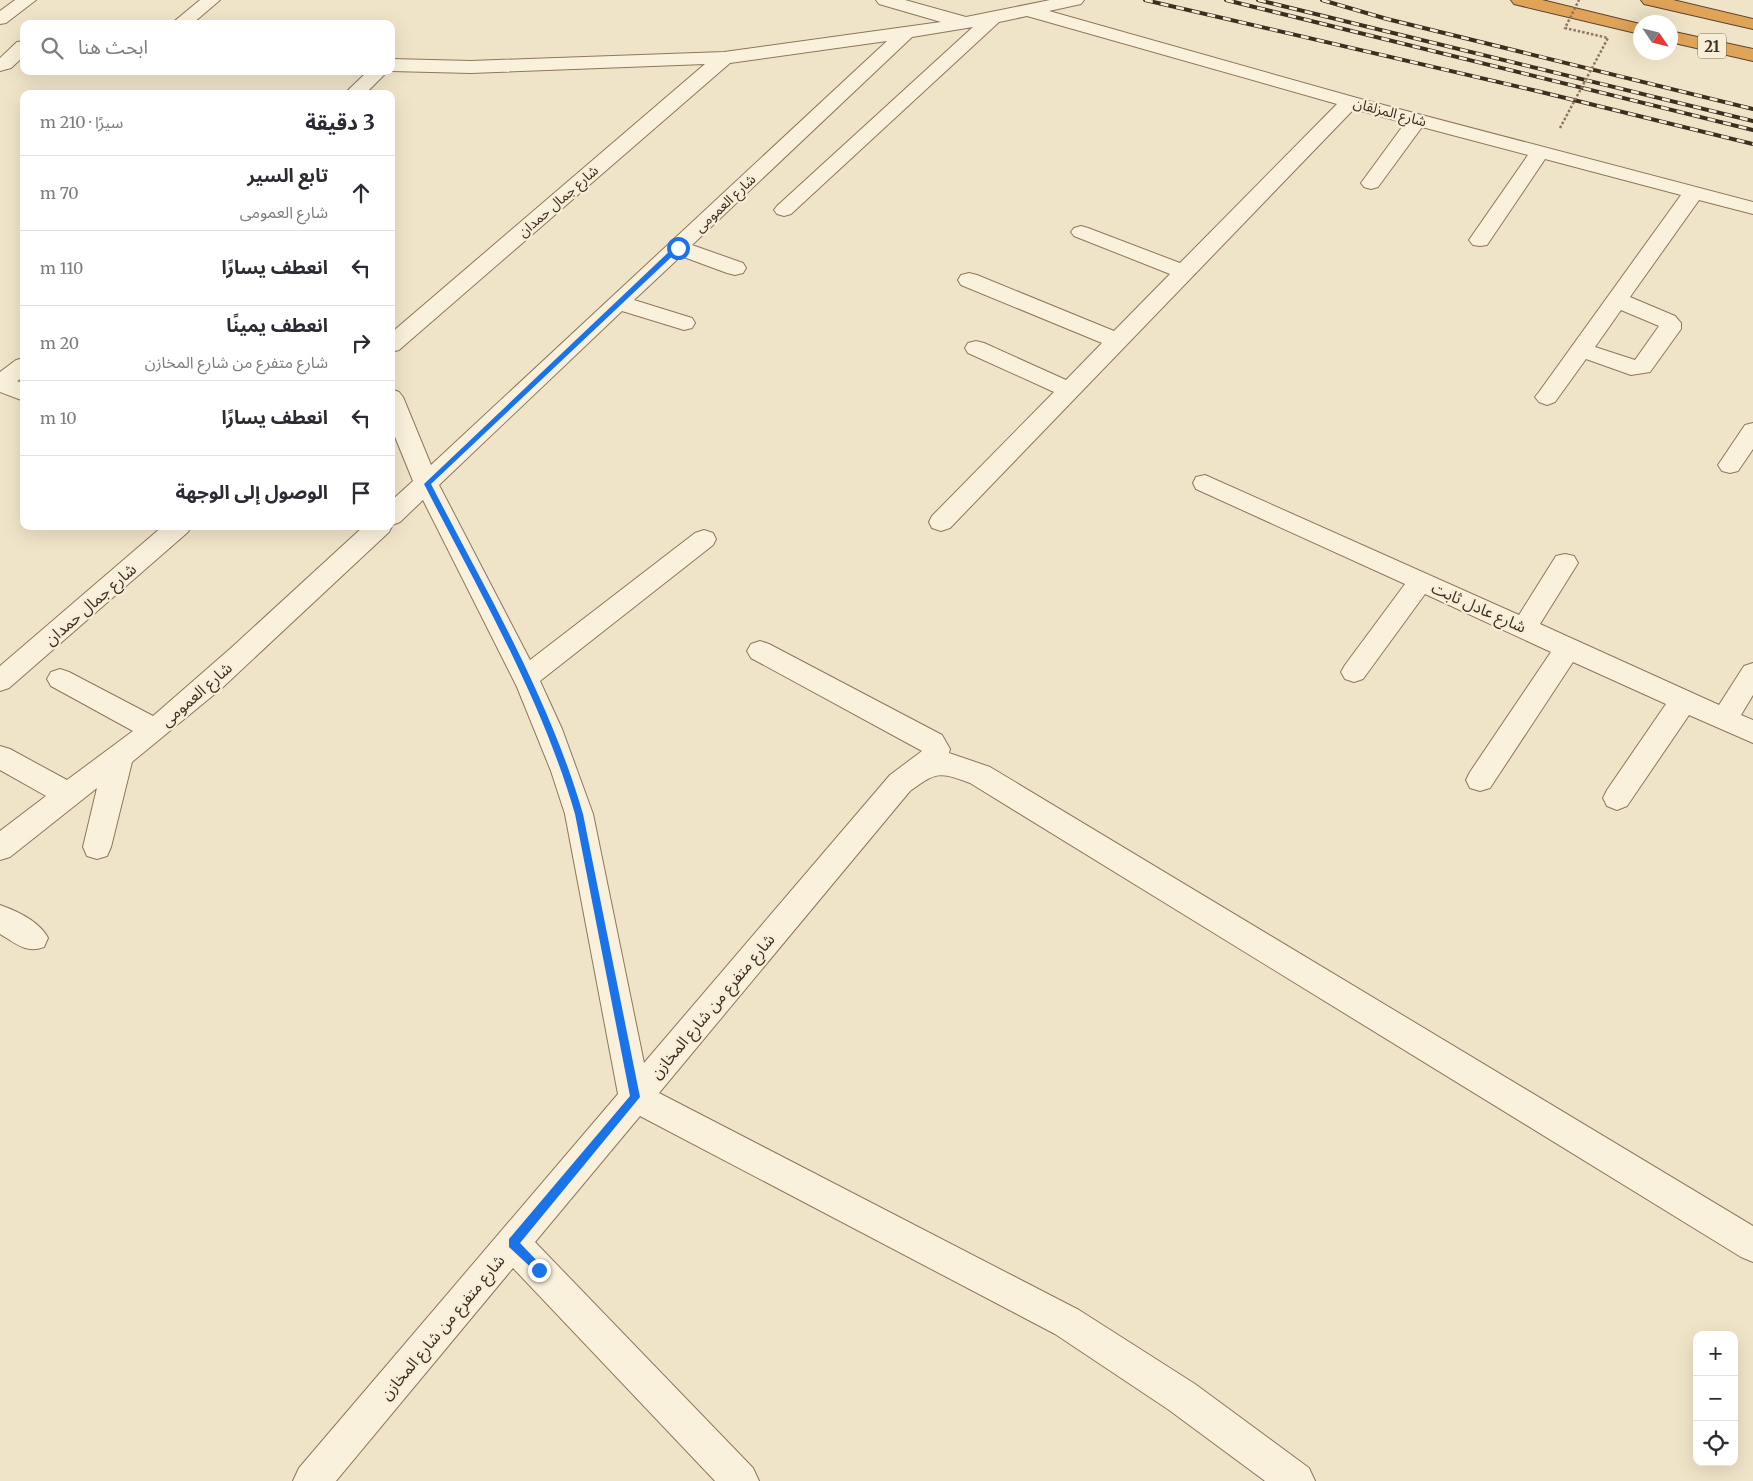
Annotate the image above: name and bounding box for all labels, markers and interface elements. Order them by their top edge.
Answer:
north arrow [1633,15,1678,60]
search box [20,20,395,75]
icon: search [38,34,66,62]
road number: 21 [1698,34,1726,58]
text: ابحث هنا [78,35,148,59]
street label: شارع المزلقان [1351,94,1429,132]
text: 3 دقيقة [305,109,375,136]
text: سيرًا · 210 m [40,112,123,132]
street label: شارع جمال حمدان [514,161,603,242]
text: تابع السير [247,163,328,187]
street label: شارع العمومى [691,170,761,237]
icon: ahead [347,179,375,207]
text: 70 m [40,183,79,203]
text: شارع العمومى [240,202,328,222]
route start [667,237,690,260]
icon: left [347,254,375,282]
text: انعطف يسارًا [221,255,328,279]
text: 110 m [40,258,83,278]
text: انعطف يمينًا [226,313,328,337]
icon: right [347,329,375,357]
text: 20 m [40,333,79,353]
text: شارع متفرع من شارع المخازن [145,352,328,372]
icon: left [347,404,375,432]
text: انعطف يسارًا [221,405,328,429]
text: 10 m [40,408,77,428]
icon: arrive [347,479,375,507]
text: الوصول إلى الوجهة [176,480,328,504]
street label: شارع جمال حمدان [40,559,142,652]
street label: شارع عادل ثابت [1427,577,1529,640]
street label: شارع العمومى [156,657,238,733]
street label: شارع متفرع من شارع المخازن [645,929,781,1085]
street label: شارع متفرع من شارع المخازن [375,1250,511,1406]
route end [528,1259,551,1282]
map controls [1693,1331,1738,1466]
button: + [1693,1331,1738,1376]
button: − [1693,1376,1738,1421]
button: locate [1693,1421,1738,1466]

